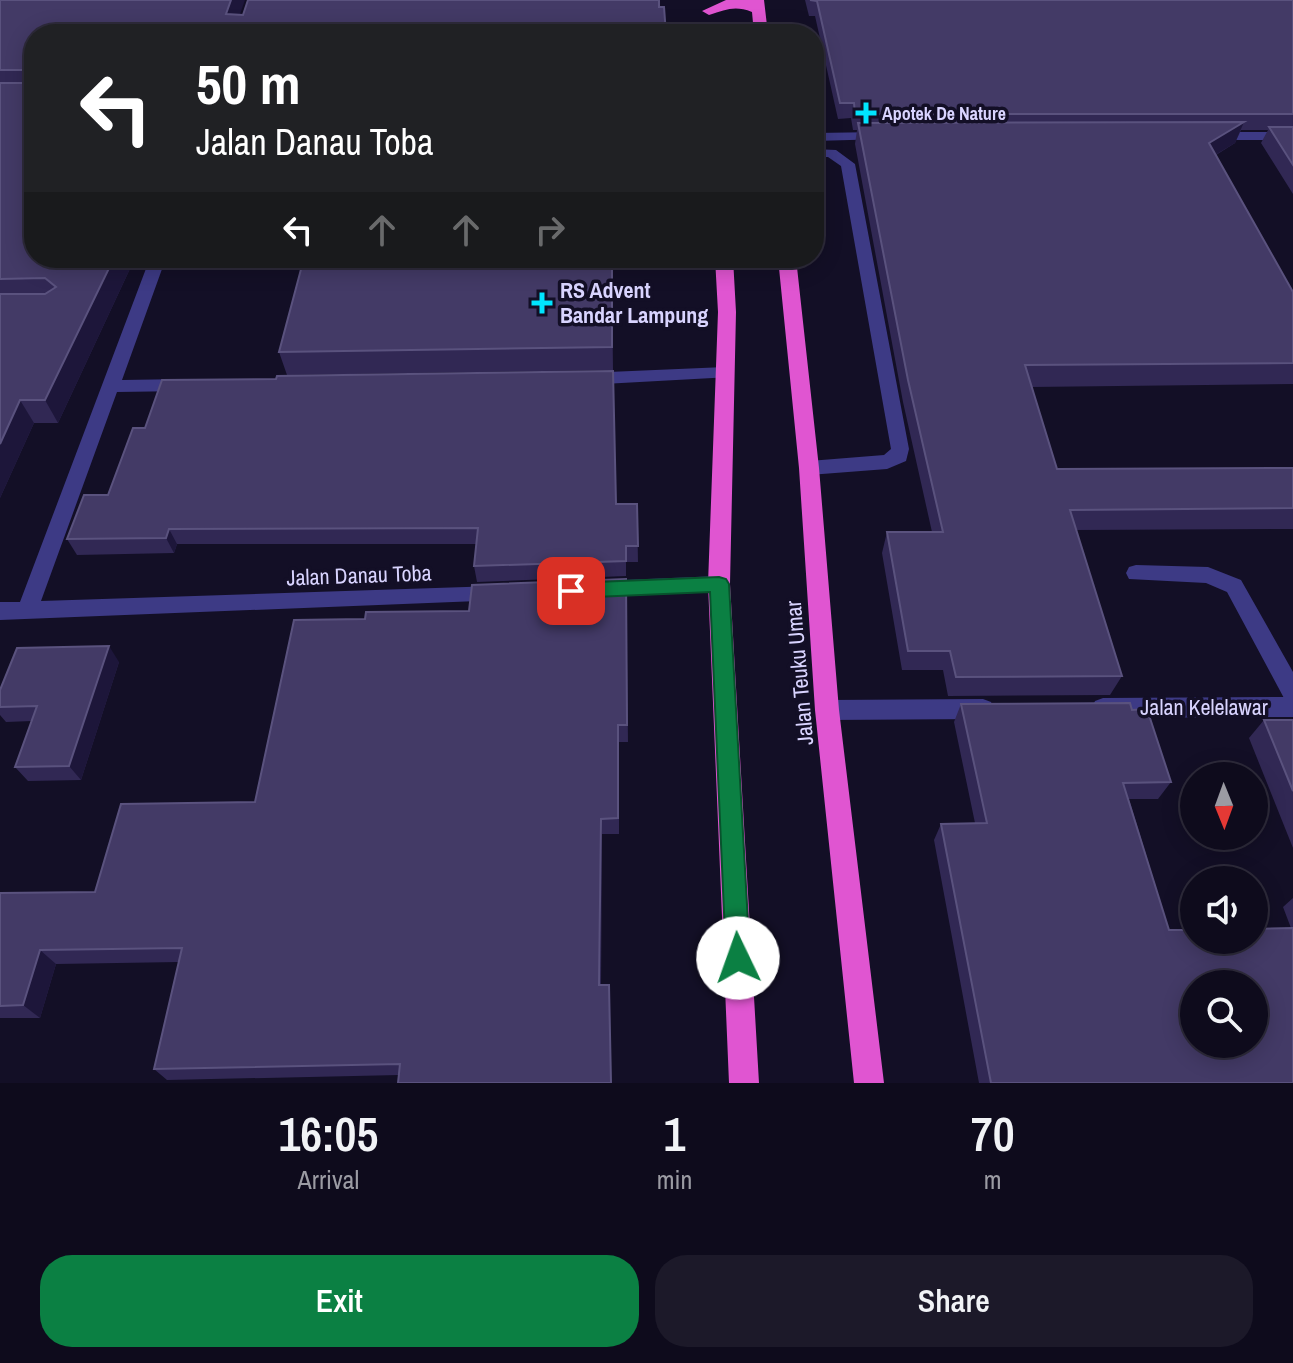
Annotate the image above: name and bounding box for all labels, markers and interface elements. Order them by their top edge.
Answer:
text: 50 m [196,46,301,121]
icon: left [64,56,168,160]
place label: Apotek De Nature [882,101,1006,126]
marker: Apotek De Nature [857,104,875,122]
text: Jalan Danau Toba [196,118,433,166]
icon: left [276,208,320,252]
icon: ahead [360,208,404,252]
icon: ahead [444,208,488,252]
icon: right [528,208,572,252]
place label: RS Advent Bandar Lampung [560,275,708,330]
marker: RS Advent Bandar Lampung [531,292,553,314]
street label: Jalan Danau Toba [286,557,432,593]
pin [537,557,605,625]
icon: arrive [549,569,593,613]
street label: Jalan Teuku Umar [778,599,820,747]
street label: Jalan Kelelawar [1140,692,1268,722]
north arrow [1180,762,1268,850]
map controls [1180,762,1268,1058]
button: sound [1180,866,1268,954]
position arrow [696,916,780,1000]
button: search [1180,970,1268,1058]
text: 16:05 [278,1101,378,1166]
text: 1 [664,1101,686,1166]
text: 70 [971,1101,1015,1166]
text: Arrival [298,1162,359,1197]
text: min [657,1162,692,1197]
text: m [984,1162,1002,1197]
button: Exit [40,1255,639,1347]
button: Share [655,1255,1253,1347]

